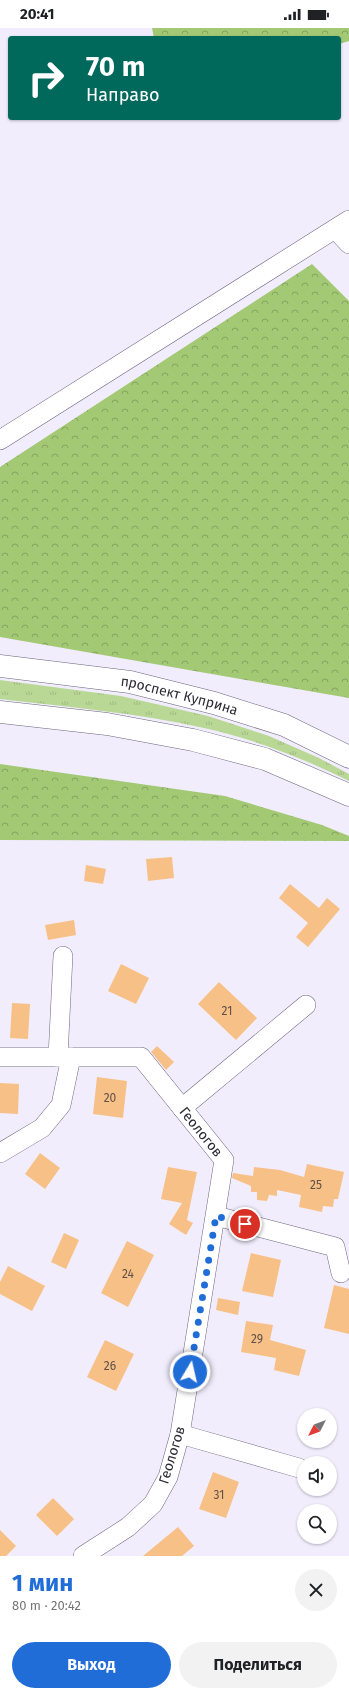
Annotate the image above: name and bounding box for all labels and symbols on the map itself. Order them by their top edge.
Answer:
street label: проспект Куприна [120,672,240,719]
house number: 21 [222,1004,232,1018]
house number: 20 [104,1091,117,1105]
street label: Геологов [176,1103,227,1160]
house number: 25 [310,1178,322,1192]
pin [228,1207,262,1241]
house number: 24 [122,1267,135,1281]
house number: 29 [251,1332,263,1346]
position arrow [169,1351,211,1393]
house number: 26 [104,1359,116,1373]
north arrow [297,1408,337,1448]
street label: Геологов [155,1424,189,1486]
house number: 31 [214,1488,224,1502]

